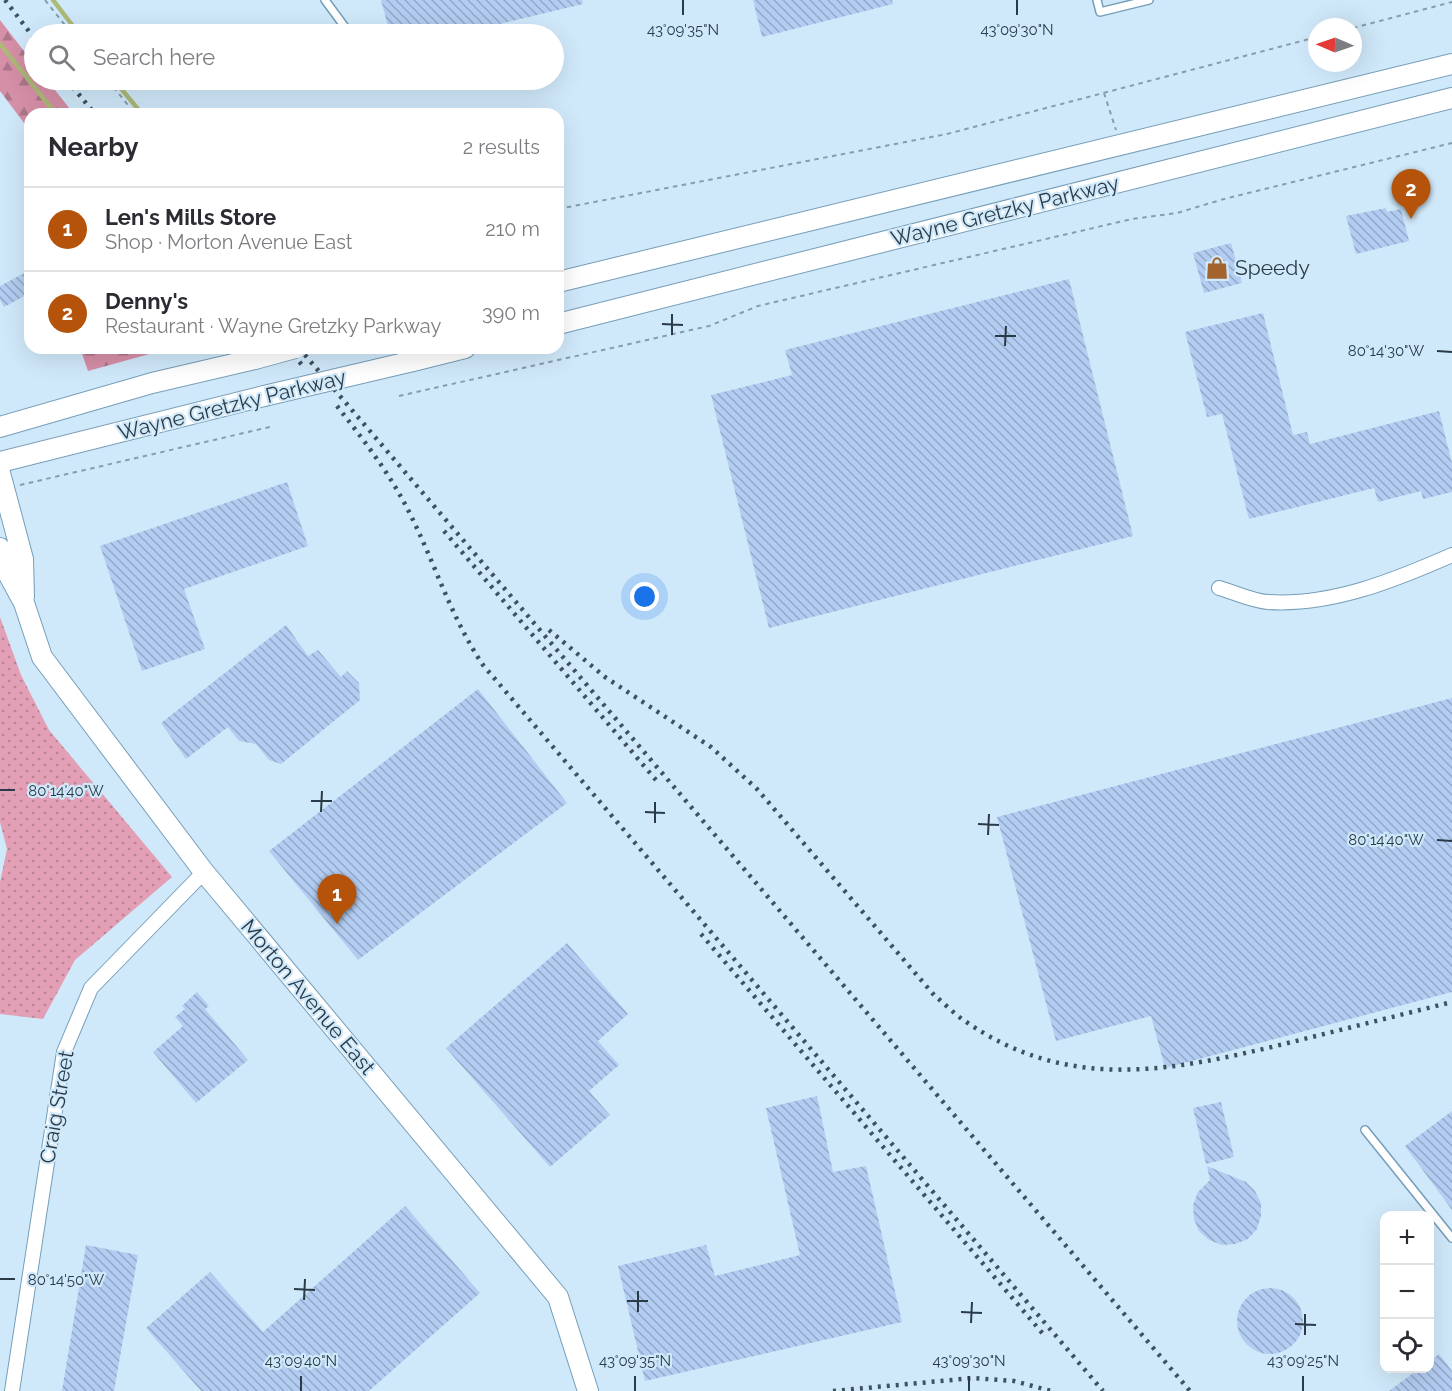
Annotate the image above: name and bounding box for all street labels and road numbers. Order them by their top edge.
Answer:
street label: Wayne Gretzky Parkway [888,170,1122,251]
street label: Wayne Gretzky Parkway [115,364,349,445]
street label: Morton Avenue East [236,914,381,1079]
street label: Craig Street [34,1048,79,1165]

